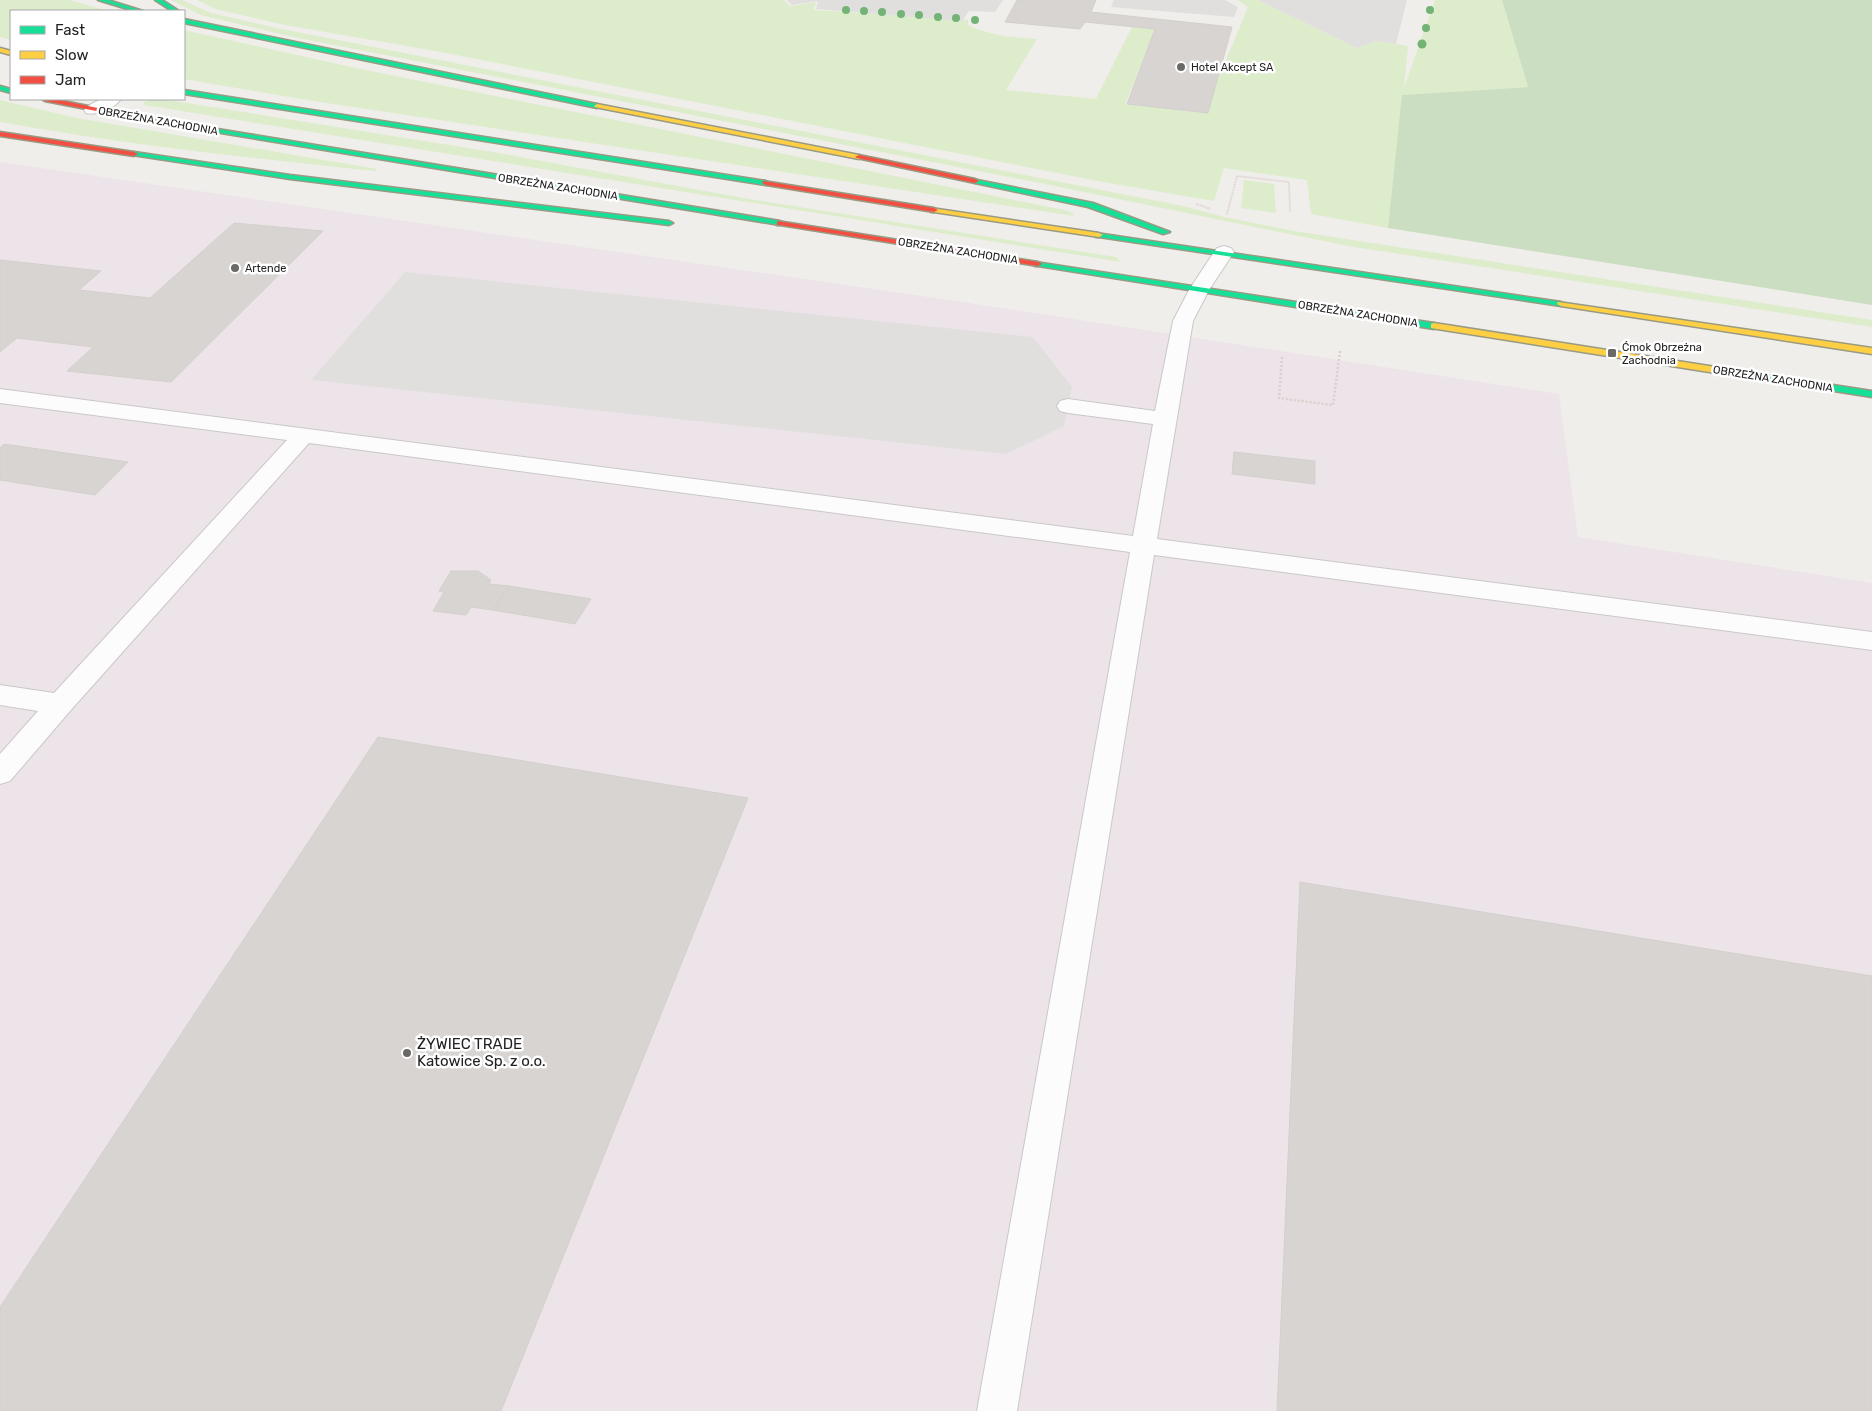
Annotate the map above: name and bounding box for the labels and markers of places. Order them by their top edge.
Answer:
marker: Hotel Akcept SA [1175,61,1187,73]
place label: Hotel Akcept SA [1191,61,1274,74]
marker: Artende [229,262,241,274]
place label: Artende [245,262,286,275]
place label: Ćmok Obrzeżna Zachodnia [1622,341,1702,367]
marker: Ćmok Obrzeżna Zachodnia [1606,347,1618,359]
place label: ŻYWIEC TRADE Katowice Sp. z o.o. [417,1035,546,1070]
marker: ŻYWIEC TRADE Katowice Sp. z o.o. [401,1047,413,1059]

